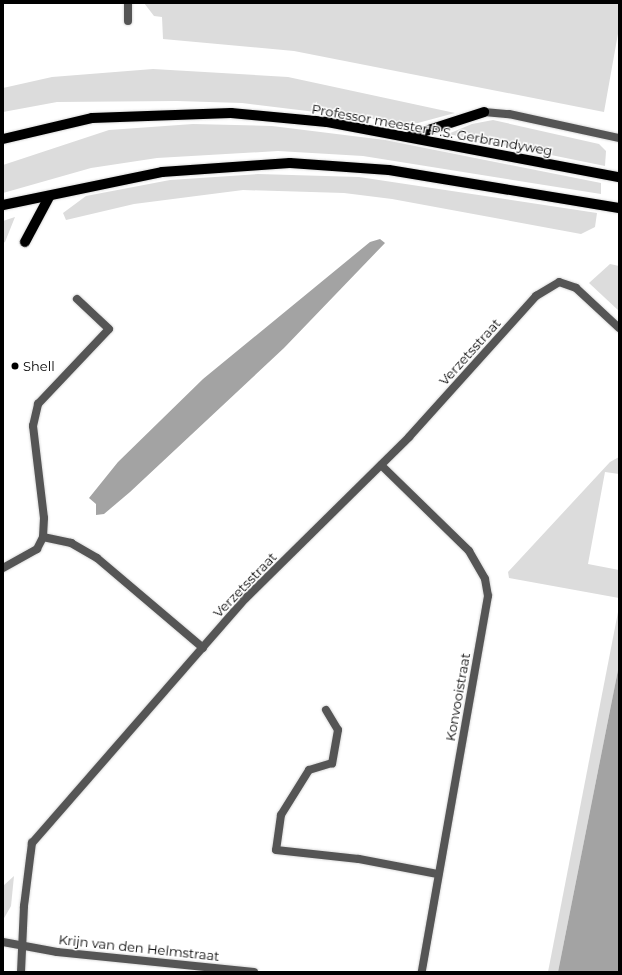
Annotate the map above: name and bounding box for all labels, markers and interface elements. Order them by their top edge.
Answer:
street label: Professor meester P.S. Gerbrandyweg [310,101,554,159]
street label: Verzetsstraat [436,315,504,389]
place label: Shell [23,358,55,374]
marker: Shell [10,361,20,371]
street label: Verzetsstraat [210,549,280,621]
street label: Konvooistraat [443,652,473,742]
street label: Krijn van den Helmstraat [58,932,220,964]

